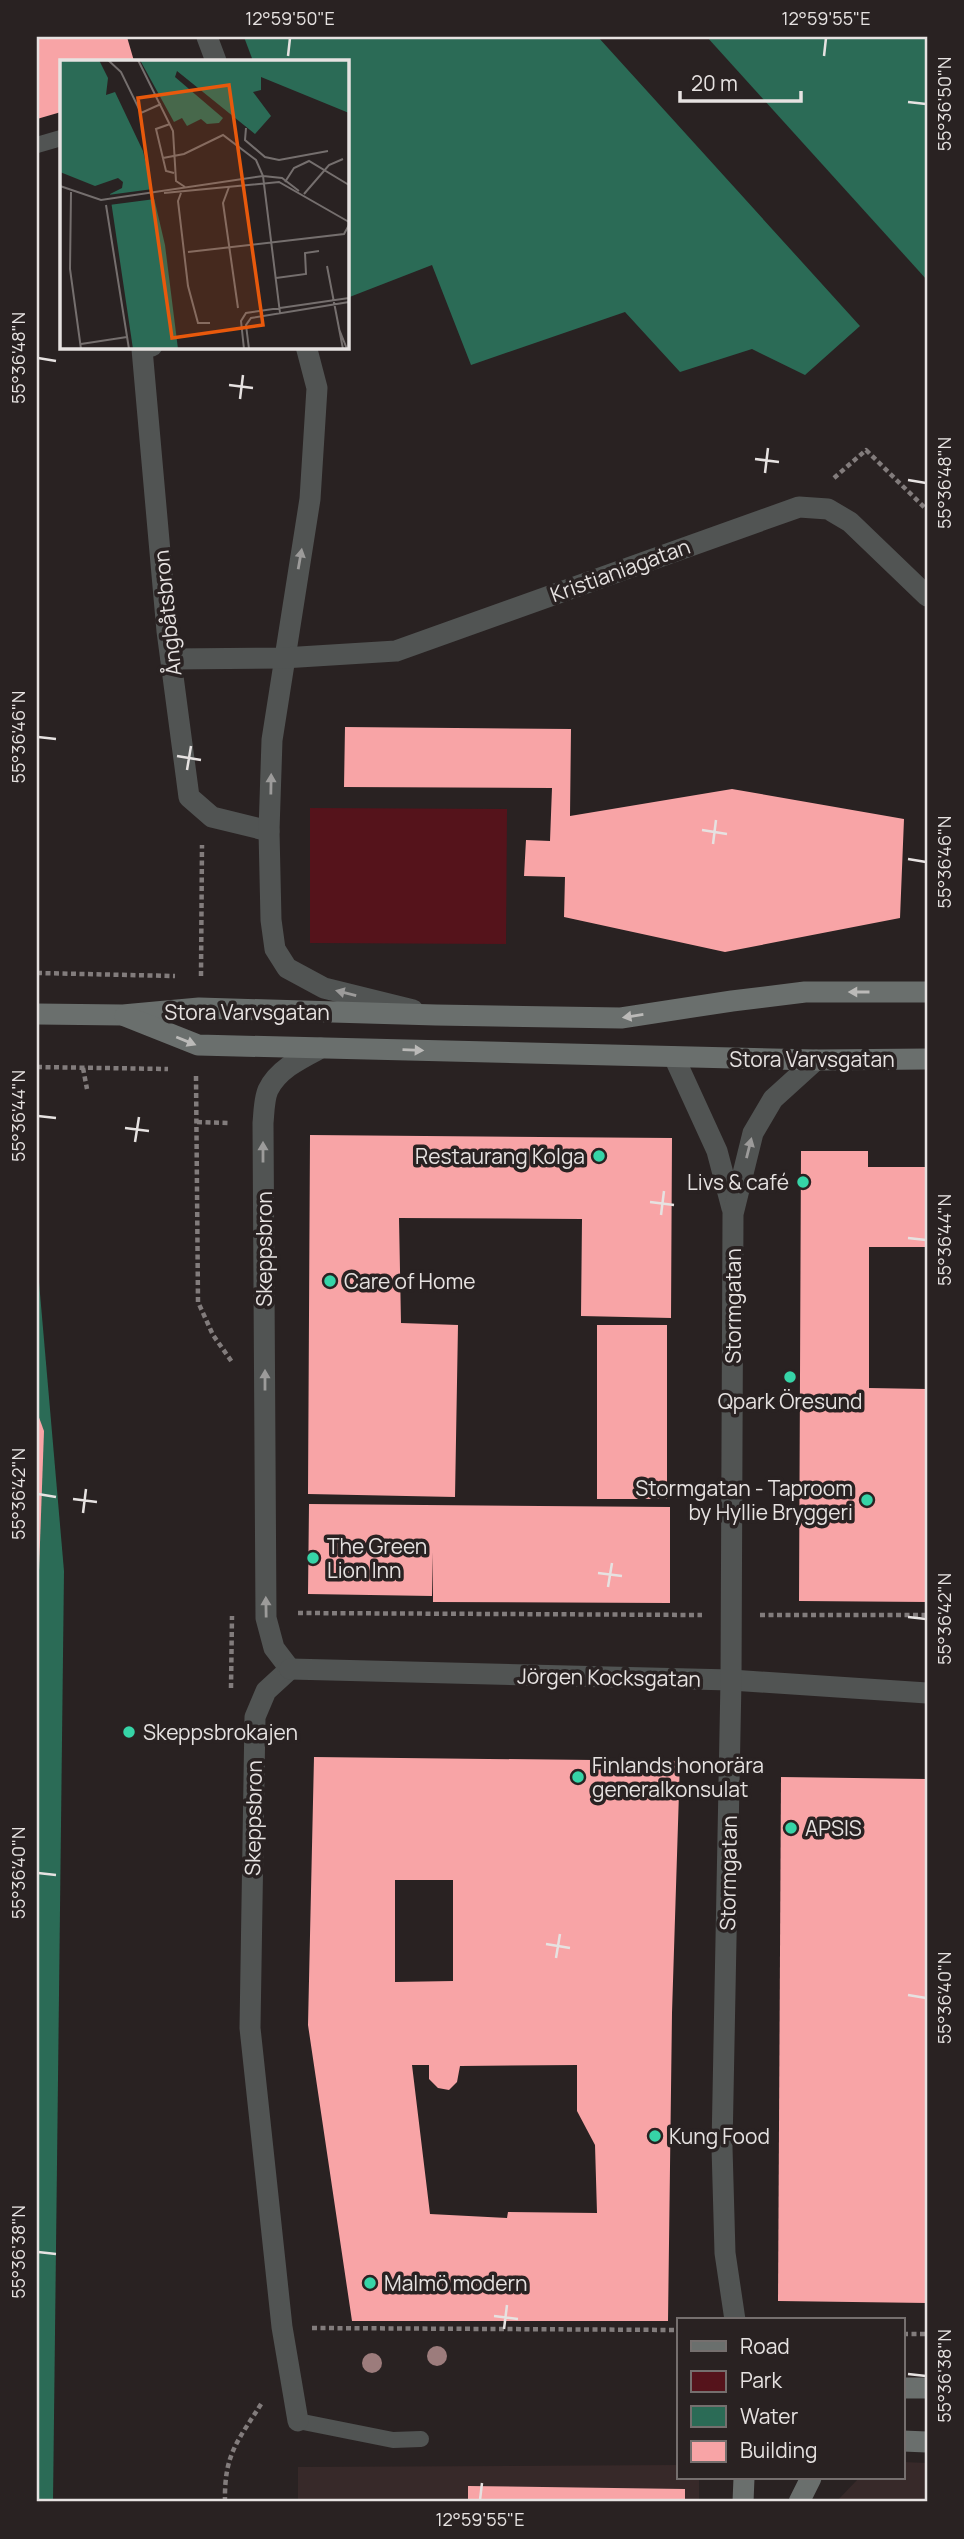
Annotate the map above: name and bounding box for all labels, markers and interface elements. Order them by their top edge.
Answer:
text: 12°59'50"E [245,6,335,30]
text: 12°59'55"E [782,6,870,30]
text: 55°36'50"N [932,57,956,151]
inset map [60,60,348,348]
scale bar [680,60,801,104]
text: 20 m [691,69,738,97]
text: 55°36'48"N [6,312,30,404]
text: 55°36'48"N [932,437,956,529]
street label: Kristianiagatan [546,532,694,608]
one-way arrow [295,548,306,570]
street label: Ångbåtsbron [146,549,188,677]
text: 55°36'46"N [6,691,30,783]
one-way arrow [265,773,276,795]
text: 55°36'46"N [932,816,956,908]
one-way arrow [848,986,870,998]
one-way arrow [334,987,356,998]
street label: Stora Varvsgatan [164,998,330,1026]
one-way arrow [622,1011,644,1022]
one-way arrow [176,1035,197,1046]
one-way arrow [402,1045,424,1056]
street label: Stora Varvsgatan [729,1045,895,1073]
text: 55°36'44"N [6,1070,30,1162]
one-way arrow [744,1137,755,1159]
one-way arrow [257,1141,269,1163]
place label: Restaurang Kolga [415,1142,585,1170]
marker: Restaurang Kolga [591,1148,607,1164]
place label: Livs & café [687,1168,789,1196]
marker: Livs & café [795,1174,811,1190]
street label: Skeppsbron [250,1191,278,1307]
text: 55°36'44"N [932,1194,956,1286]
street label: Stormgatan [719,1248,747,1364]
place label: Care of Home [344,1267,475,1295]
marker: Care of Home [322,1273,338,1289]
one-way arrow [259,1369,270,1391]
marker: Qpark Öresund [782,1369,798,1385]
place label: Qpark Öresund [718,1387,862,1415]
text: 55°36'42"N [6,1448,30,1540]
place label: Stormgatan - Taproom by Hyllie Bryggeri [635,1474,853,1526]
marker: Stormgatan - Taproom by Hyllie Bryggeri [859,1492,875,1508]
place label: The Green Lion Inn [327,1532,427,1584]
marker: The Green Lion Inn [305,1550,321,1566]
text: 55°36'42"N [932,1573,956,1665]
one-way arrow [261,1596,272,1618]
street label: Jörgen Kocksgatan [517,1661,701,1693]
place label: Skeppsbrokajen [143,1718,298,1746]
marker: Skeppsbrokajen [121,1724,137,1740]
place label: Finlands honorära generalkonsulat [592,1751,764,1803]
street label: Skeppsbron [238,1760,268,1876]
marker: Finlands honorära generalkonsulat [570,1769,586,1785]
place label: APSIS [805,1814,862,1842]
street label: Stormgatan [713,1815,743,1931]
marker: APSIS [783,1820,799,1836]
text: 55°36'40"N [6,1827,30,1919]
text: 55°36'40"N [932,1952,956,2044]
place label: Kung Food [669,2122,770,2150]
marker: Kung Food [647,2128,663,2144]
text: 55°36'38"N [6,2205,30,2299]
place label: Malmö modern [384,2269,528,2297]
marker: Malmö modern [362,2275,378,2291]
legend [677,2318,904,2480]
text: 55°36'38"N [932,2329,956,2423]
text: Road [740,2332,790,2360]
text: Park [740,2366,782,2394]
text: Water [740,2402,799,2430]
text: Building [740,2436,817,2464]
text: 12°59'55"E [436,2507,524,2531]

